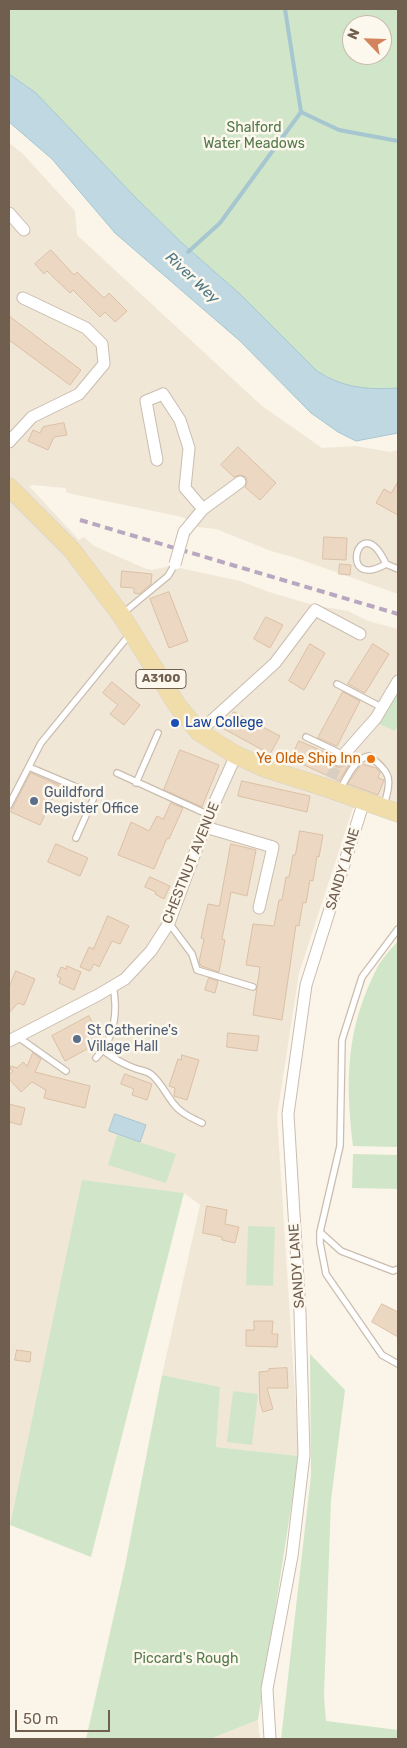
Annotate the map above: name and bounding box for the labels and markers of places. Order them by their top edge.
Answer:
place label: Law College [185,715,263,731]
marker: Law College [169,717,181,729]
place label: Ye Olde Ship Inn [256,751,361,767]
marker: Ye Olde Ship Inn [365,753,377,765]
place label: Guildford Register Office [44,785,139,818]
marker: Guildford Register Office [28,795,40,807]
place label: St Catherine's Village Hall [87,1023,178,1056]
marker: St Catherine's Village Hall [71,1033,83,1045]

